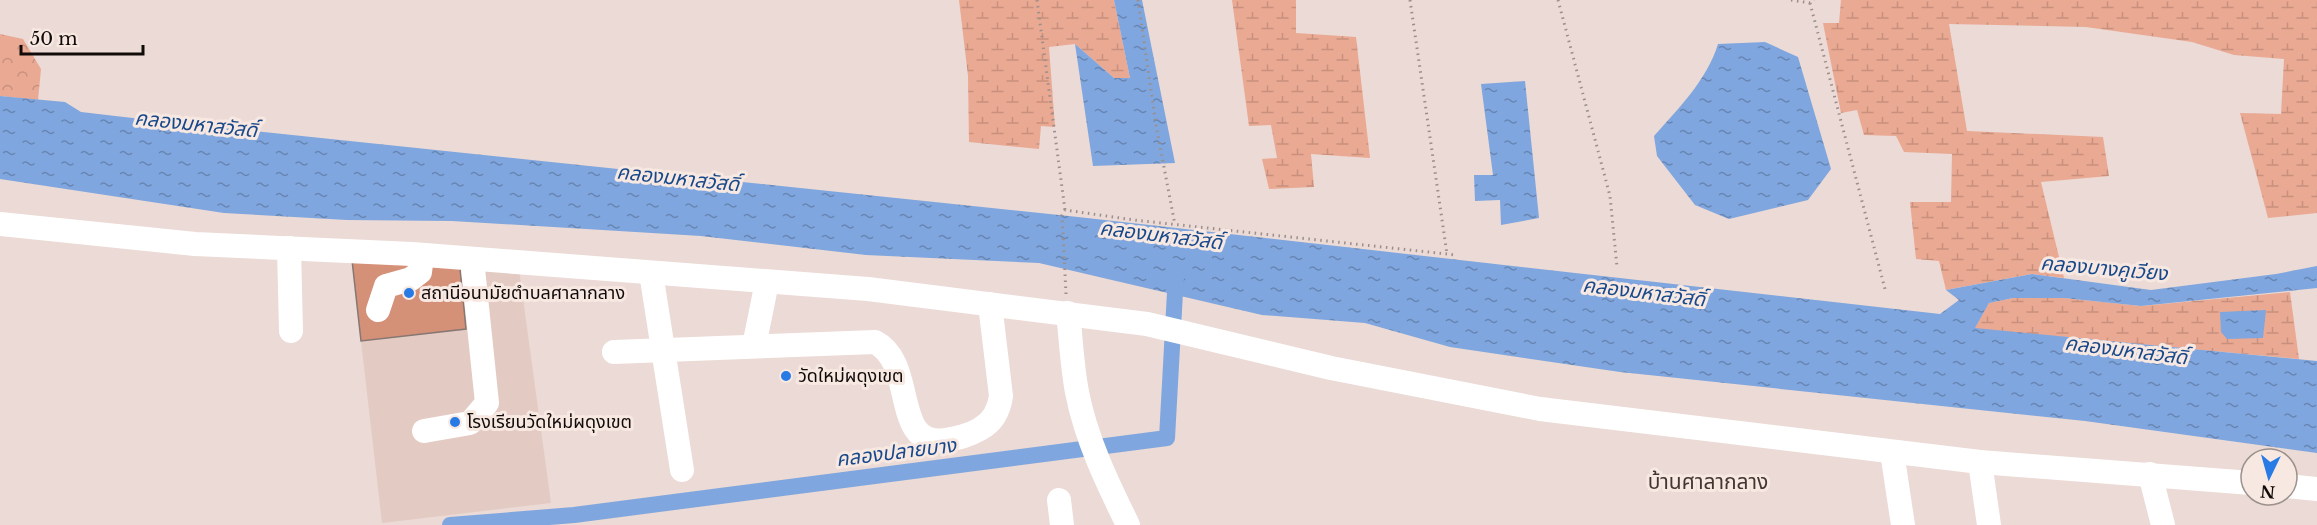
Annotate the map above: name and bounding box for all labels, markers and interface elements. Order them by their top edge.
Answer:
scale bar [21,18,142,56]
text: 50 m [30,28,78,50]
water label: คลองมหาสวัสดิ์ [134,106,263,143]
water label: คลองมหาสวัสดิ์ [616,160,745,197]
water label: คลองมหาสวัสดิ์ [1098,216,1229,255]
water label: คลองบางคูเวียง [2039,250,2170,287]
water label: คลองมหาสวัสดิ์ [1581,273,1712,312]
place label: สถานีอนามัยตำบลศาลากลาง [421,282,625,304]
marker: สถานีอนามัยตำบลศาลากลาง [402,286,416,300]
water label: คลองมหาสวัสดิ์ [2063,331,2194,370]
place label: วัดใหม่ผดุงเขต [798,365,904,387]
marker: วัดใหม่ผดุงเขต [779,369,793,383]
place label: โรงเรียนวัดใหม่ผดุงเขต [467,411,632,433]
marker: โรงเรียนวัดใหม่ผดุงเขต [448,415,462,429]
water label: คลองปลายบาง [835,433,958,471]
north arrow [2239,447,2299,507]
district label: บ้านศาลากลาง [1648,469,1768,495]
text: N [2259,481,2276,503]

